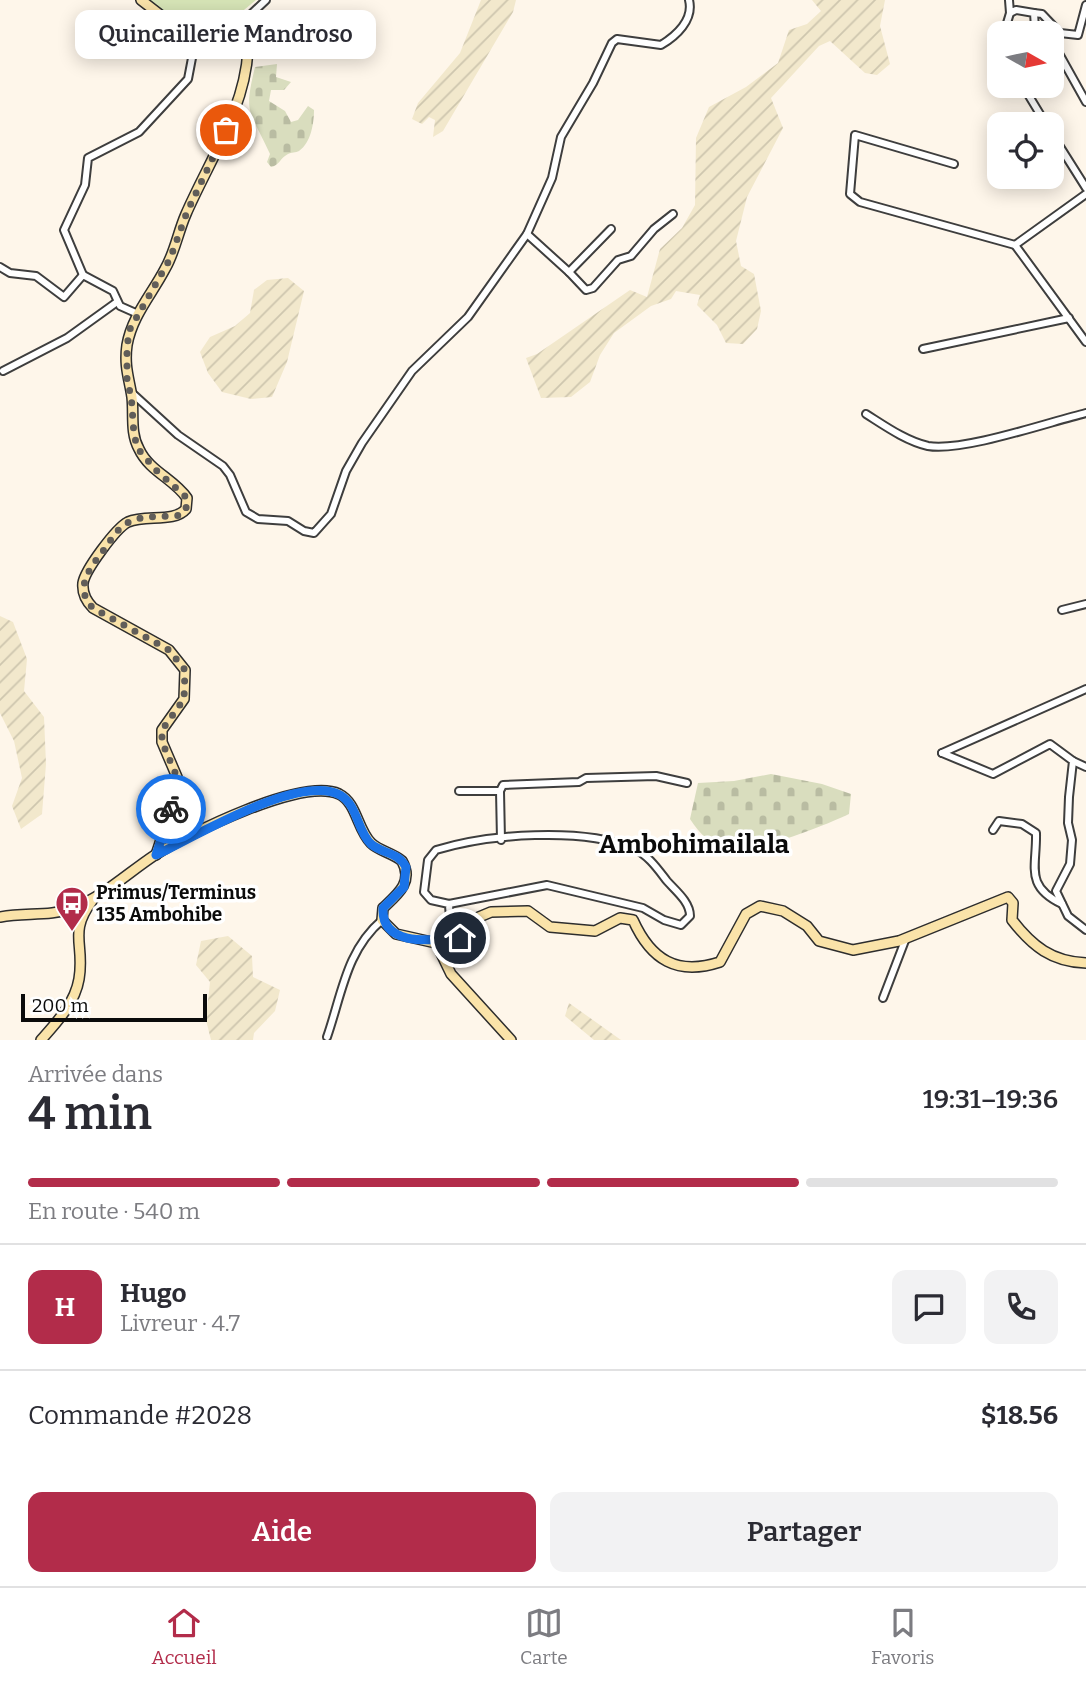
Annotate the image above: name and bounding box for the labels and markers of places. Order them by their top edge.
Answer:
callout: Quincaillerie Mandroso [76,11,376,60]
pin [196,100,256,160]
place label: Primus/Terminus 135 Ambohibe [96,881,256,926]
bus stop icon: Primus/Terminus 135 Ambohibe [53,884,91,933]
pin [430,908,490,968]

